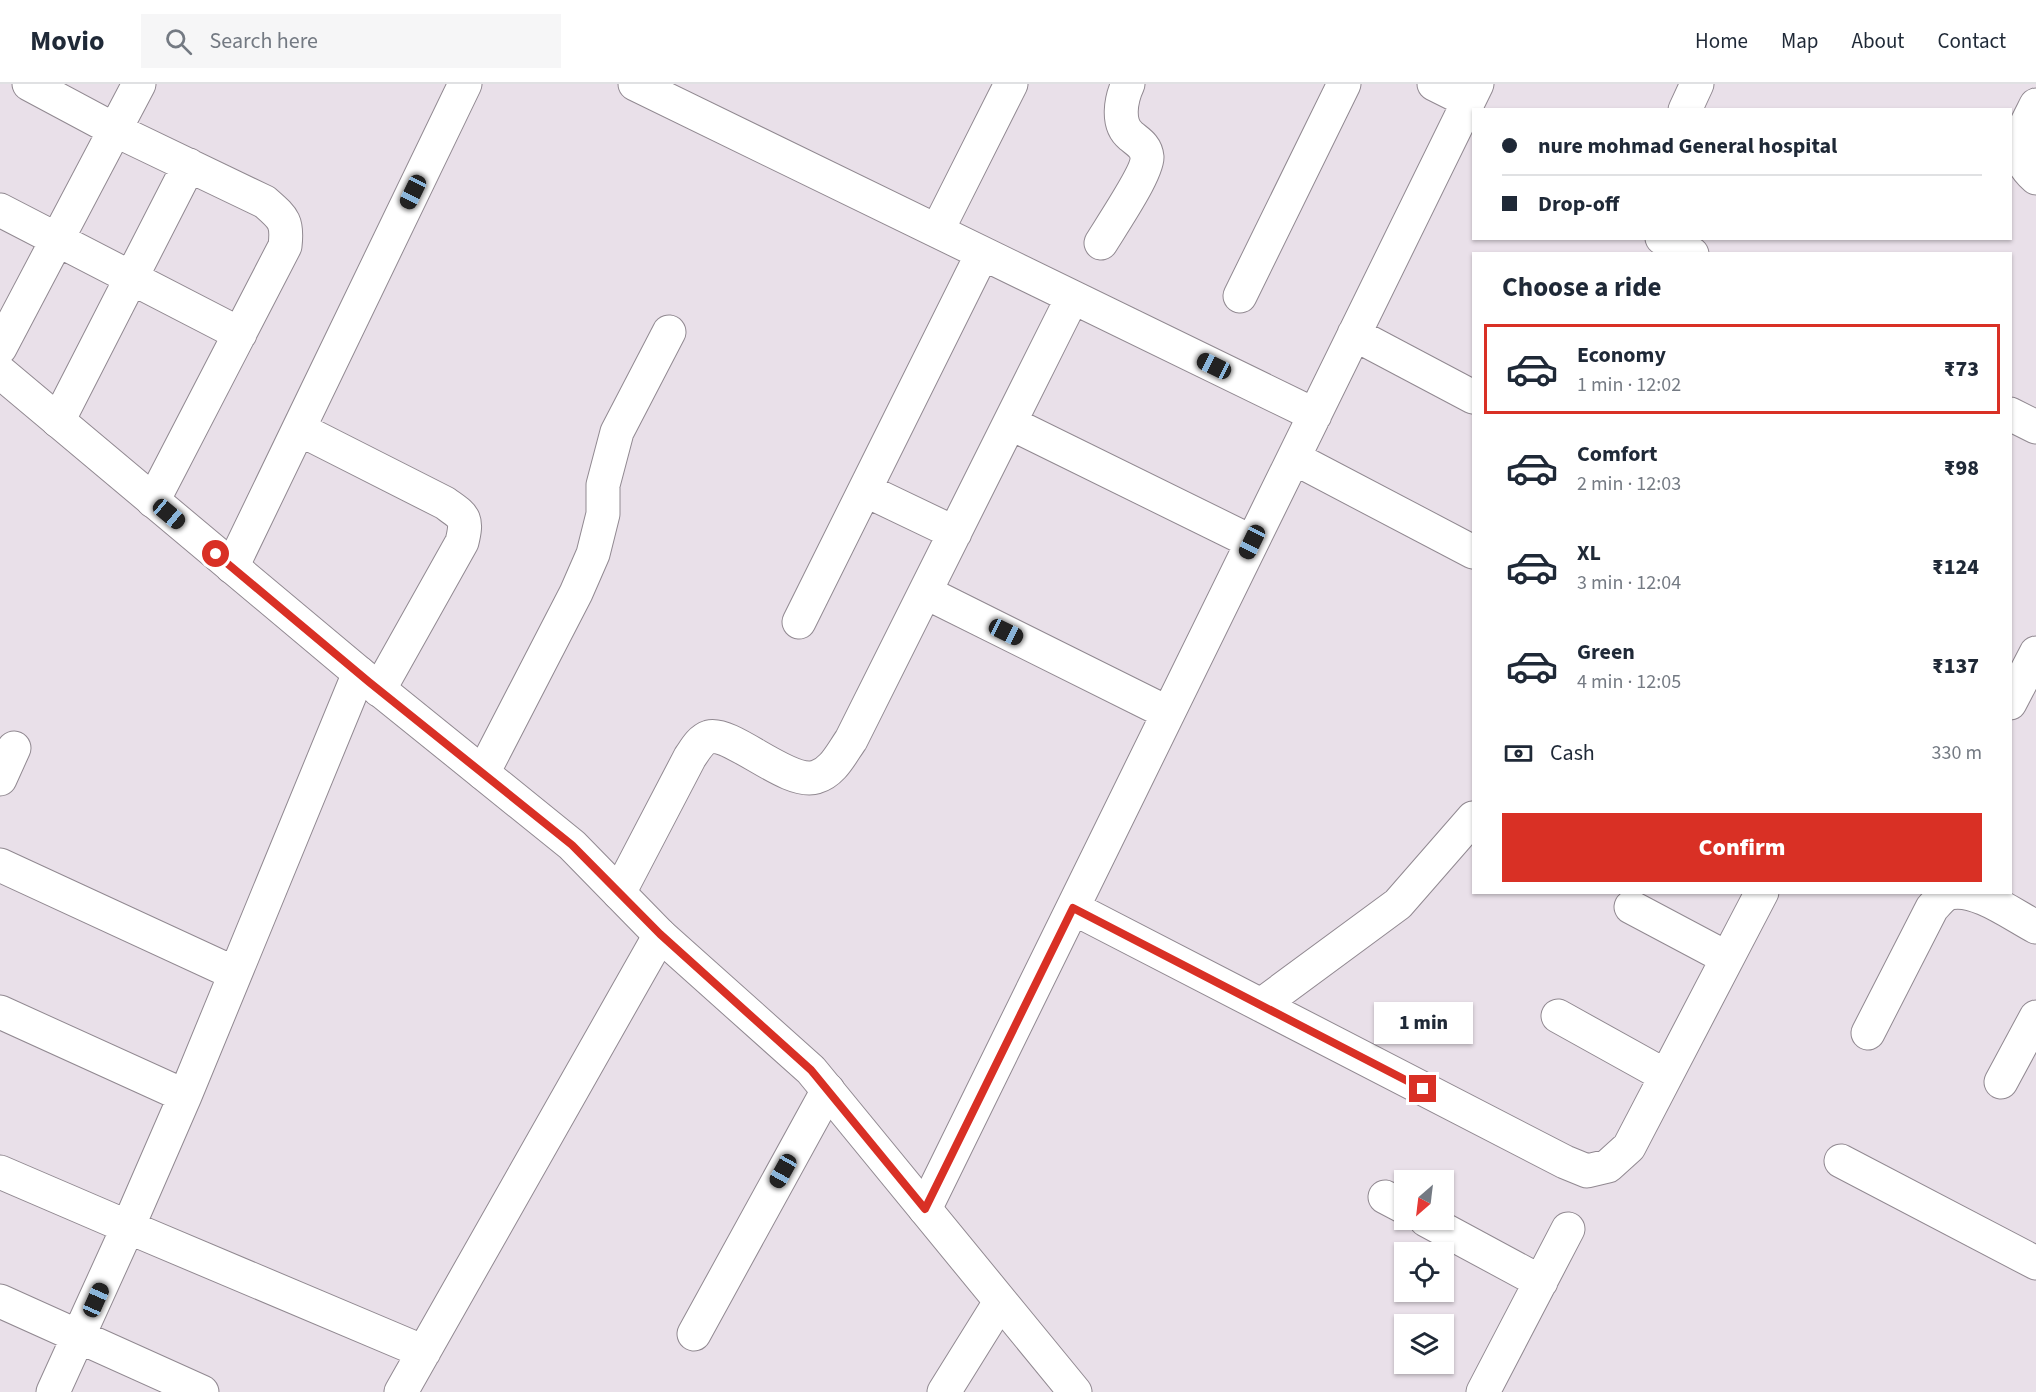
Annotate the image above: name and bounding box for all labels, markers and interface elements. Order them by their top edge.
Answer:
search box [141,14,561,68]
text: Movio [30,21,105,61]
icon: search [162,25,195,58]
text: Search here [210,25,318,57]
text: Home [1695,26,1748,56]
text: Map [1781,26,1819,56]
text: About [1852,26,1904,56]
text: Contact [1937,26,2006,56]
text: nure mohmad General hospital [1538,130,1837,162]
car [397,172,429,212]
text: Drop-off [1538,188,1619,220]
text: Choose a ride [1502,268,1662,307]
text: Economy [1577,339,1666,371]
icon: car [1505,342,1559,396]
car [1194,350,1234,382]
text: ₹73 [1944,353,1979,385]
text: 1 min · 12:02 [1577,371,1681,399]
text: Comfort [1577,438,1658,470]
icon: car [1505,441,1559,495]
text: ₹98 [1944,452,1979,484]
text: 2 min · 12:03 [1577,470,1681,498]
car [149,496,189,532]
car [1236,522,1268,562]
text: XL [1577,537,1601,569]
route start [202,540,229,567]
icon: car [1505,540,1559,594]
text: ₹124 [1932,551,1979,583]
text: 3 min · 12:04 [1577,569,1681,597]
car [986,616,1026,648]
text: Green [1577,636,1635,668]
icon: car [1505,639,1559,693]
text: ₹137 [1932,650,1979,682]
text: 4 min · 12:05 [1577,668,1681,696]
icon: cash [1502,737,1535,770]
text: Cash [1550,737,1595,769]
text: 330 m [1932,739,1982,767]
button: Confirm [1502,813,1982,882]
callout: 1 min [1374,1002,1472,1044]
text: 1 min [1399,1009,1448,1037]
route end [1409,1075,1436,1102]
car [766,1151,800,1191]
north arrow [1394,1170,1454,1230]
map controls [1394,1170,1454,1374]
button: locate [1394,1242,1454,1302]
car [80,1280,112,1320]
button: layers [1394,1314,1454,1374]

